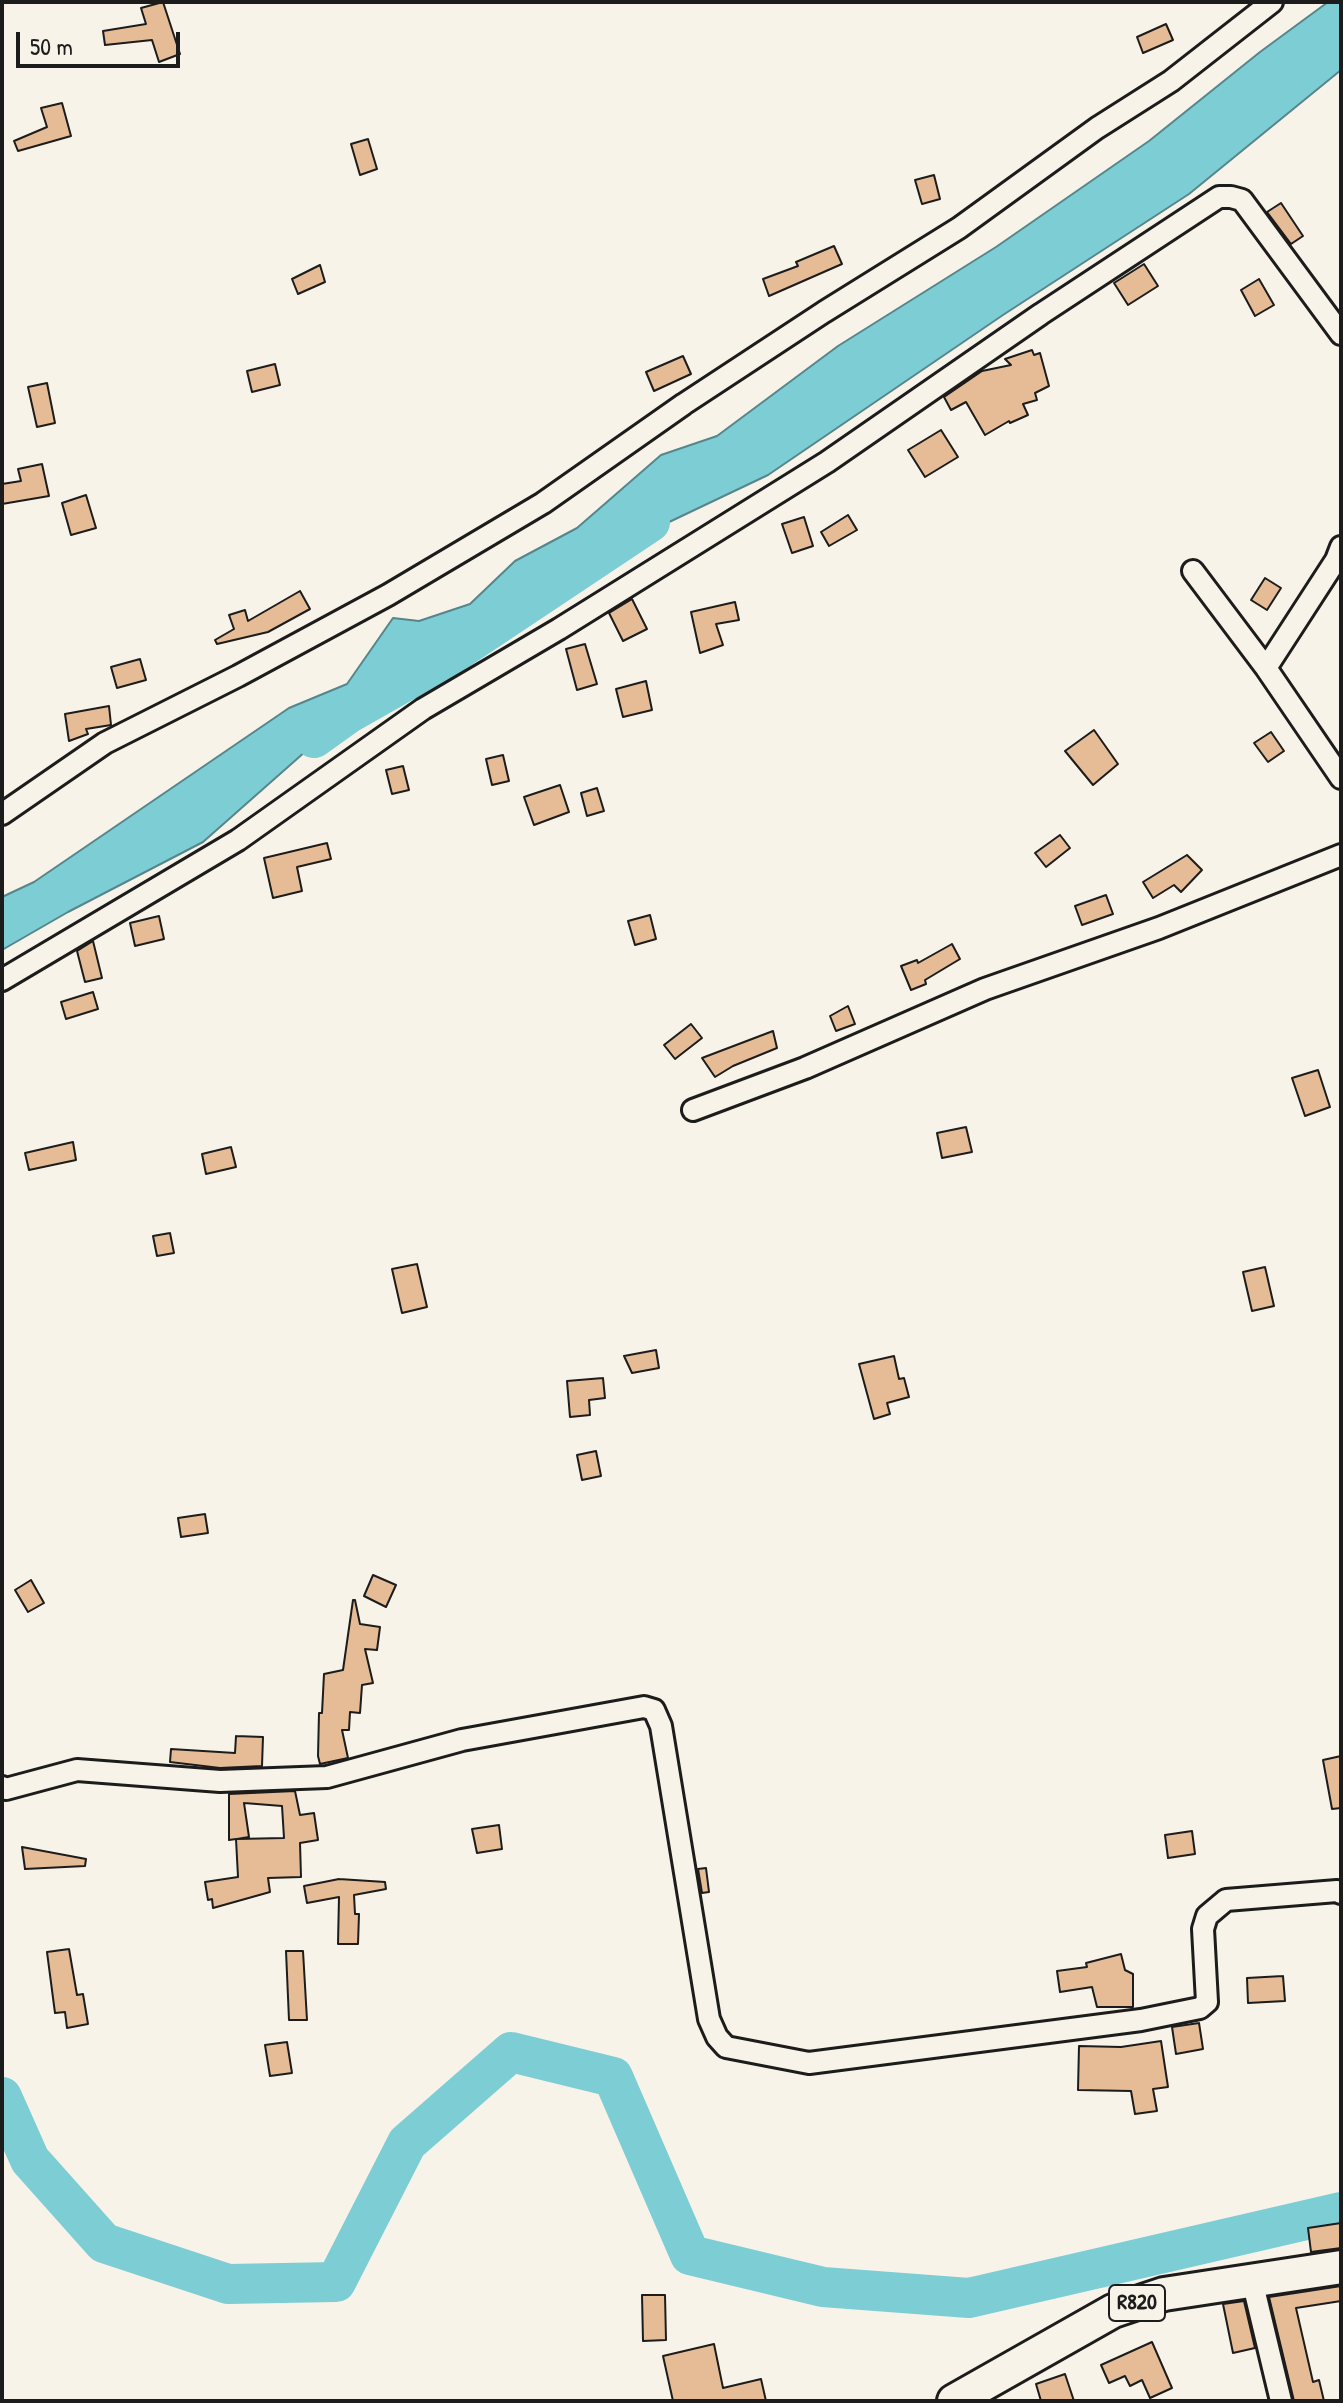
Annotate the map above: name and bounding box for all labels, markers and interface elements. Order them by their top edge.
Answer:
scale bar [20,16,184,66]
text: 50 m [30,30,73,62]
road number: R820 [1109,2285,1165,2321]

